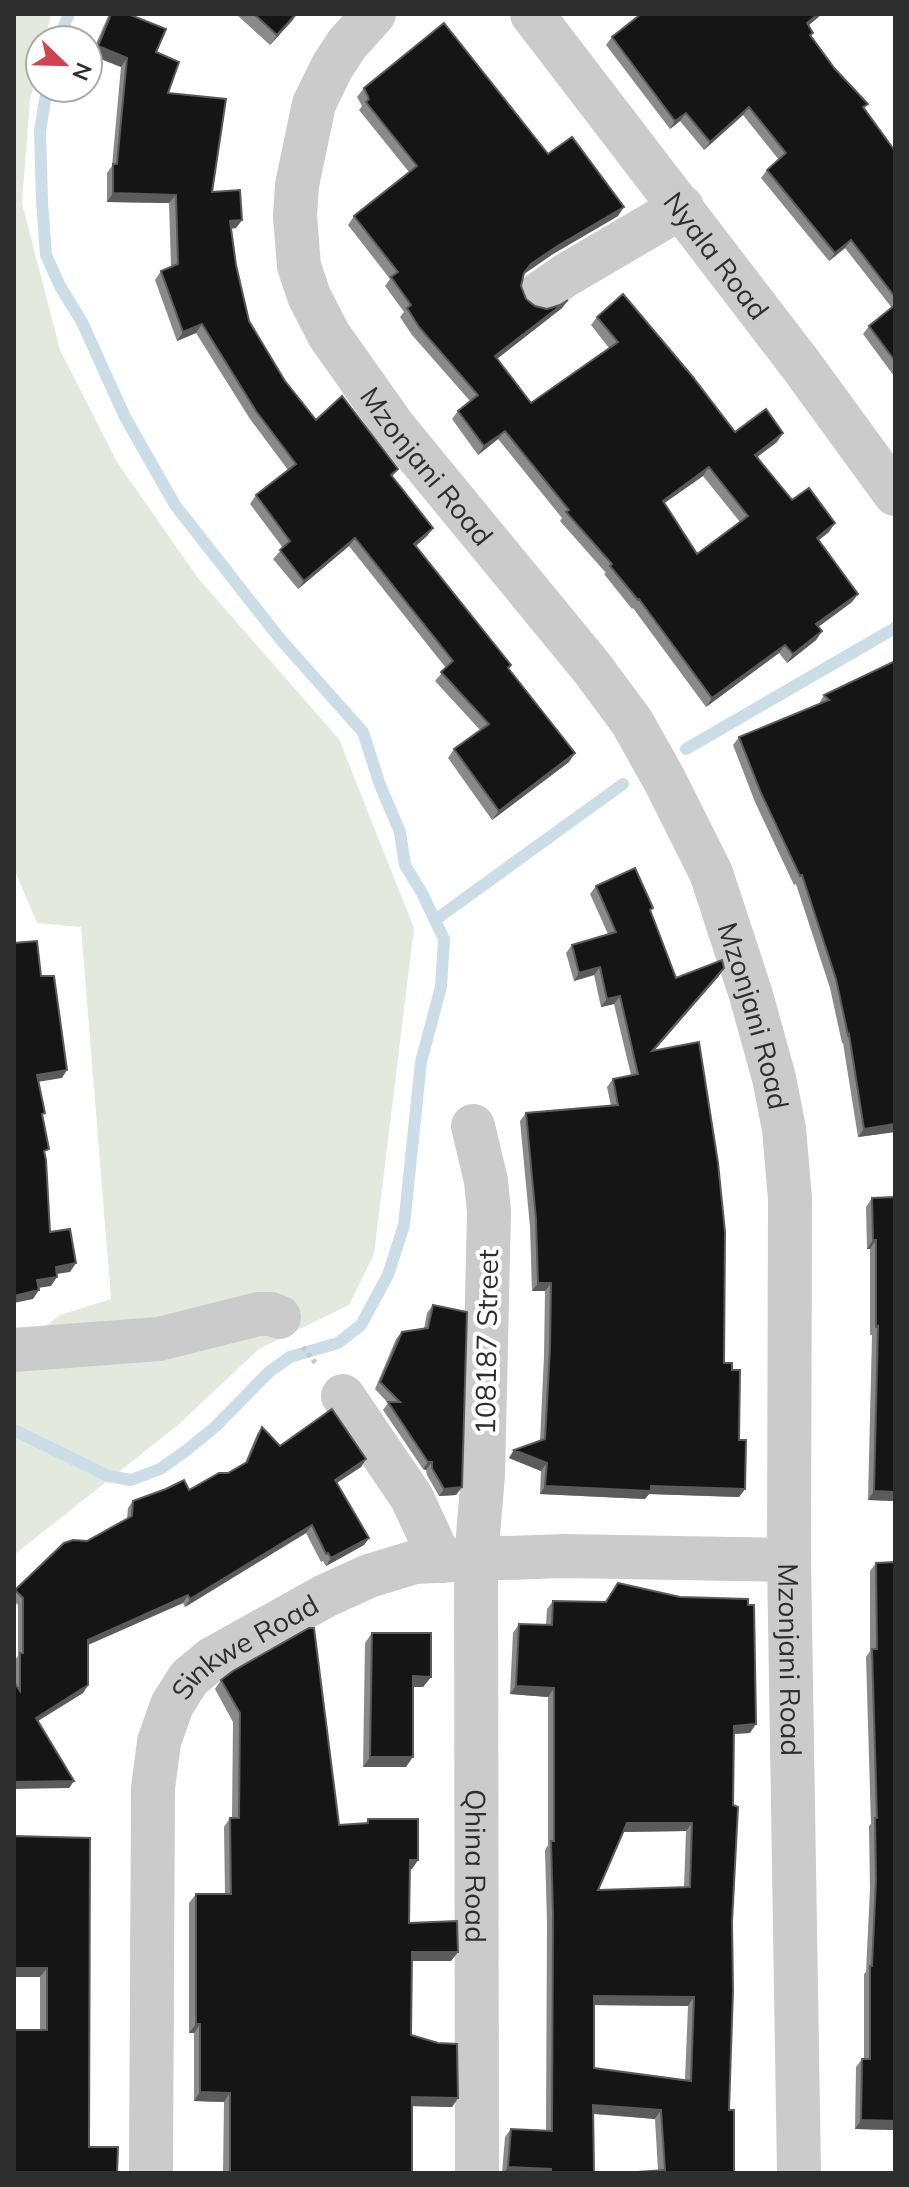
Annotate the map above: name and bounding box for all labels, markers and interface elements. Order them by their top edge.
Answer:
north arrow [24,24,104,104]
text: N [66,59,99,85]
street label: Nyala Road [657,184,777,326]
street label: Mzonjani Road [353,380,501,552]
street label: Mzonjani Road [711,918,797,1112]
street label: 108187 Street [467,1249,505,1435]
street label: Mzonjani Road [772,1563,810,1757]
street label: Sinkwe Road [163,1586,324,1705]
street label: Qhina Road [459,1789,494,1943]

